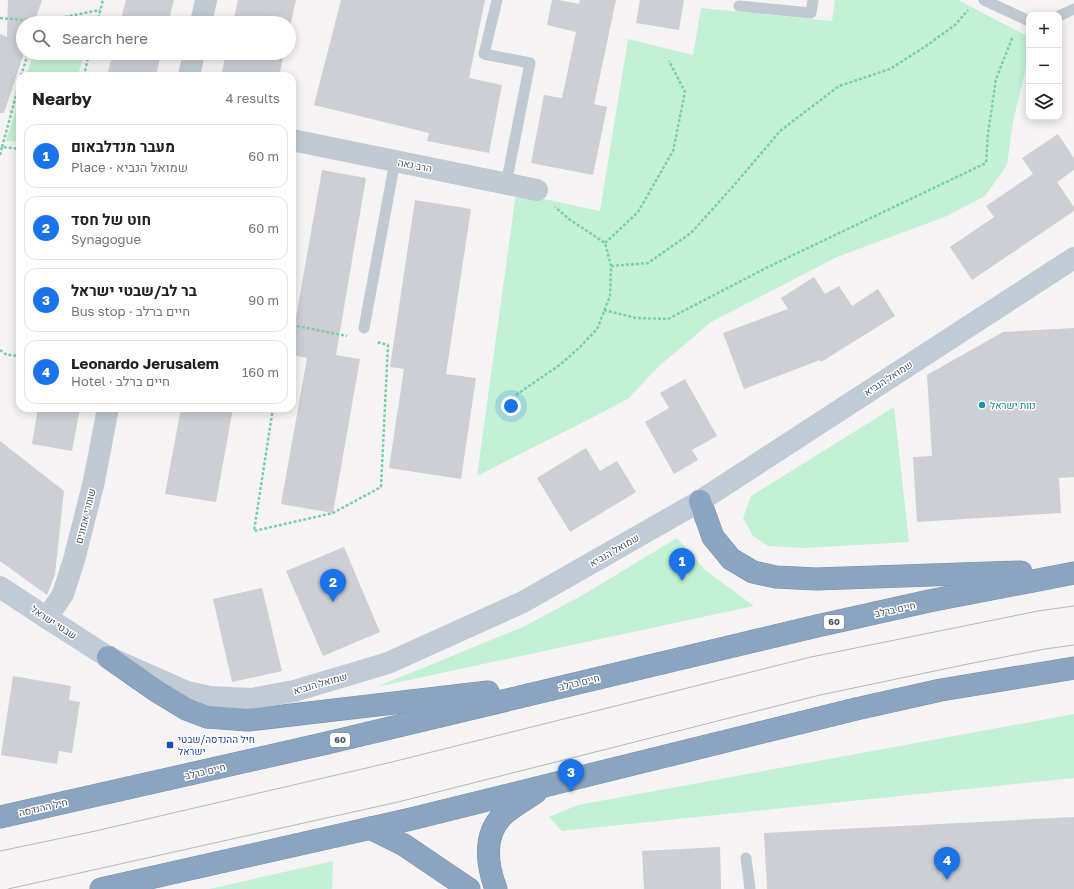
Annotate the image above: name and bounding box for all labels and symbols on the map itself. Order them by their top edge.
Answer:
street label: הרב נאה [397,156,433,174]
street label: שמואל הנביא [861,358,915,398]
your location [501,396,521,416]
place label: נוות ישראל [990,399,1036,411]
marker: נוות ישראל [977,400,987,410]
street label: שומרי אמונים [72,487,98,545]
street label: שמואל הנביא [587,531,641,569]
pin: 1 [669,548,695,581]
pin: 2 [320,569,346,602]
street label: חיים ברלב [873,599,917,619]
street label: שבטי ישראל [29,603,79,641]
road number: 60 [824,615,844,629]
street label: שמואל הנביא [292,670,348,696]
street label: חיים ברלב [557,671,601,693]
place label: חיל ההנדסה/שבטי ישראל [178,733,255,757]
road number: 60 [330,733,350,747]
marker: חיל ההנדסה/שבטי ישראל [165,740,175,750]
pin: 3 [558,759,584,792]
street label: חיים ברלב [183,760,227,782]
street label: חיל ההנדסה [17,796,69,818]
pin: 4 [934,847,960,880]

